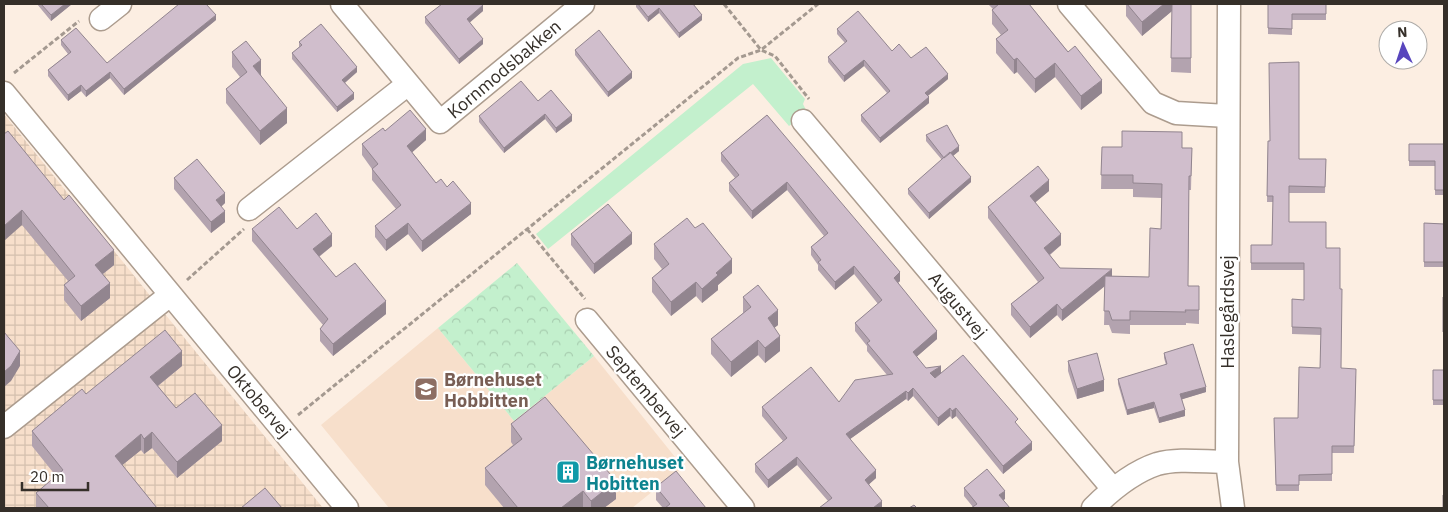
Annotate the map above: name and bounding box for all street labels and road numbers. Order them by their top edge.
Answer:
street label: Kornmodsbakken [442,15,566,123]
street label: Haslegårdsvej [1216,255,1239,369]
street label: Augustvej [924,267,992,343]
street label: Septembervej [601,340,691,442]
street label: Oktobervej [222,360,296,442]

